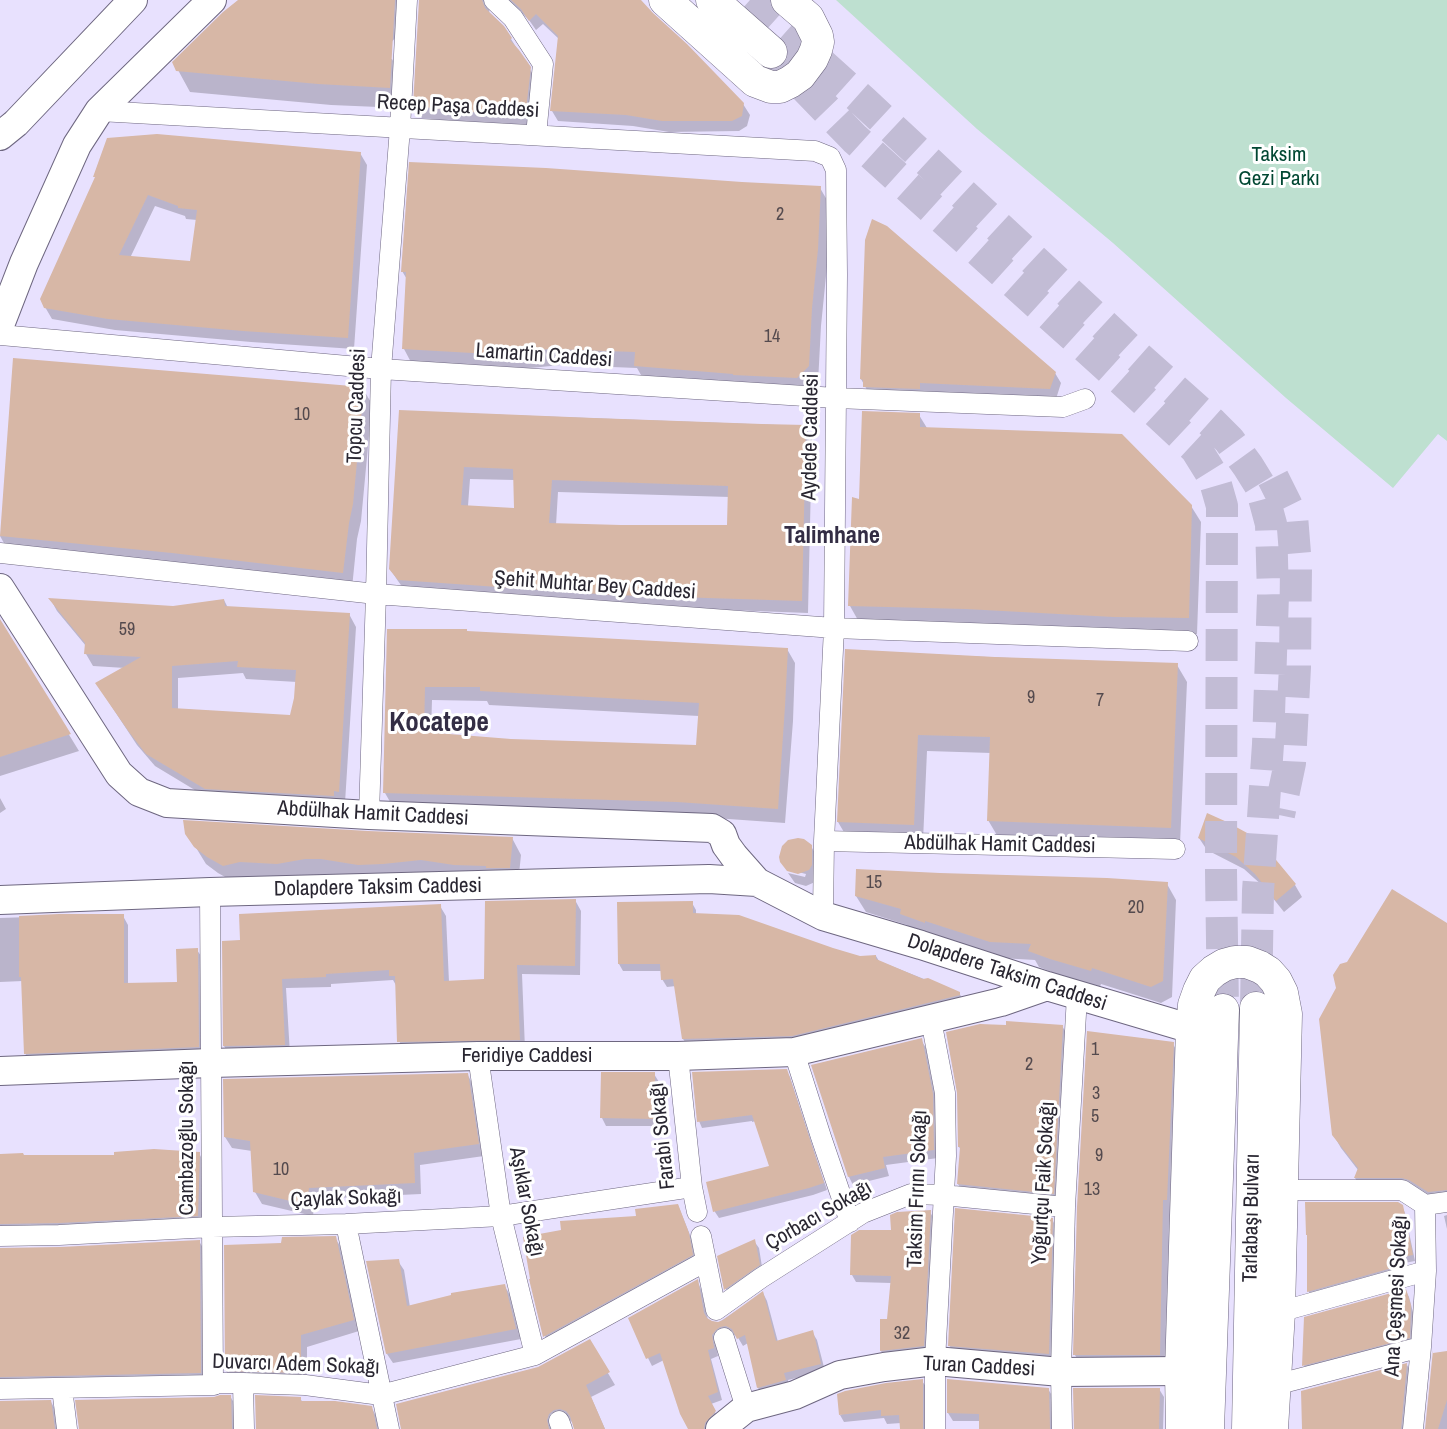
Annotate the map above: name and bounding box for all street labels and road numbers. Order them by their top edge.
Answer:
street label: Recep Paşa Caddesi [376,90,540,124]
street label: Lamartin Caddesi [475,339,613,373]
street label: Topcu Caddesi [342,348,372,464]
street label: Aydede Caddesi [797,373,825,501]
street label: Şehit Muhtar Bey Caddesi [493,566,697,606]
street label: Abdülhak Hamit Caddesi [277,796,469,832]
street label: Abdülhak Hamit Caddesi [904,831,1096,859]
street label: Dolapdere Taksim Caddesi [274,874,482,902]
street label: Dolapdere Taksim Caddesi [904,929,1110,1017]
street label: Feridiye Caddesi [461,1043,593,1069]
street label: Cambazoğlu Sokağı [174,1060,200,1216]
street label: Farabi Sokağı [645,1081,681,1191]
street label: Yoğurtçu Faik Sokağı [1027,1101,1061,1265]
street label: Taksim Fırını Sokağı [903,1109,933,1269]
street label: Aşıklar Sokağı [503,1145,549,1259]
street label: Tarlabaşı Bulvarı [1238,1153,1266,1283]
street label: Çorbacı Sokağı [761,1175,877,1257]
street label: Çaylak Sokağı [290,1184,402,1214]
street label: Ana Çeşmesi Sokağı [1380,1215,1414,1377]
street label: Duvarcı Adem Sokağı [212,1349,380,1381]
street label: Turan Caddesi [922,1351,1036,1383]

